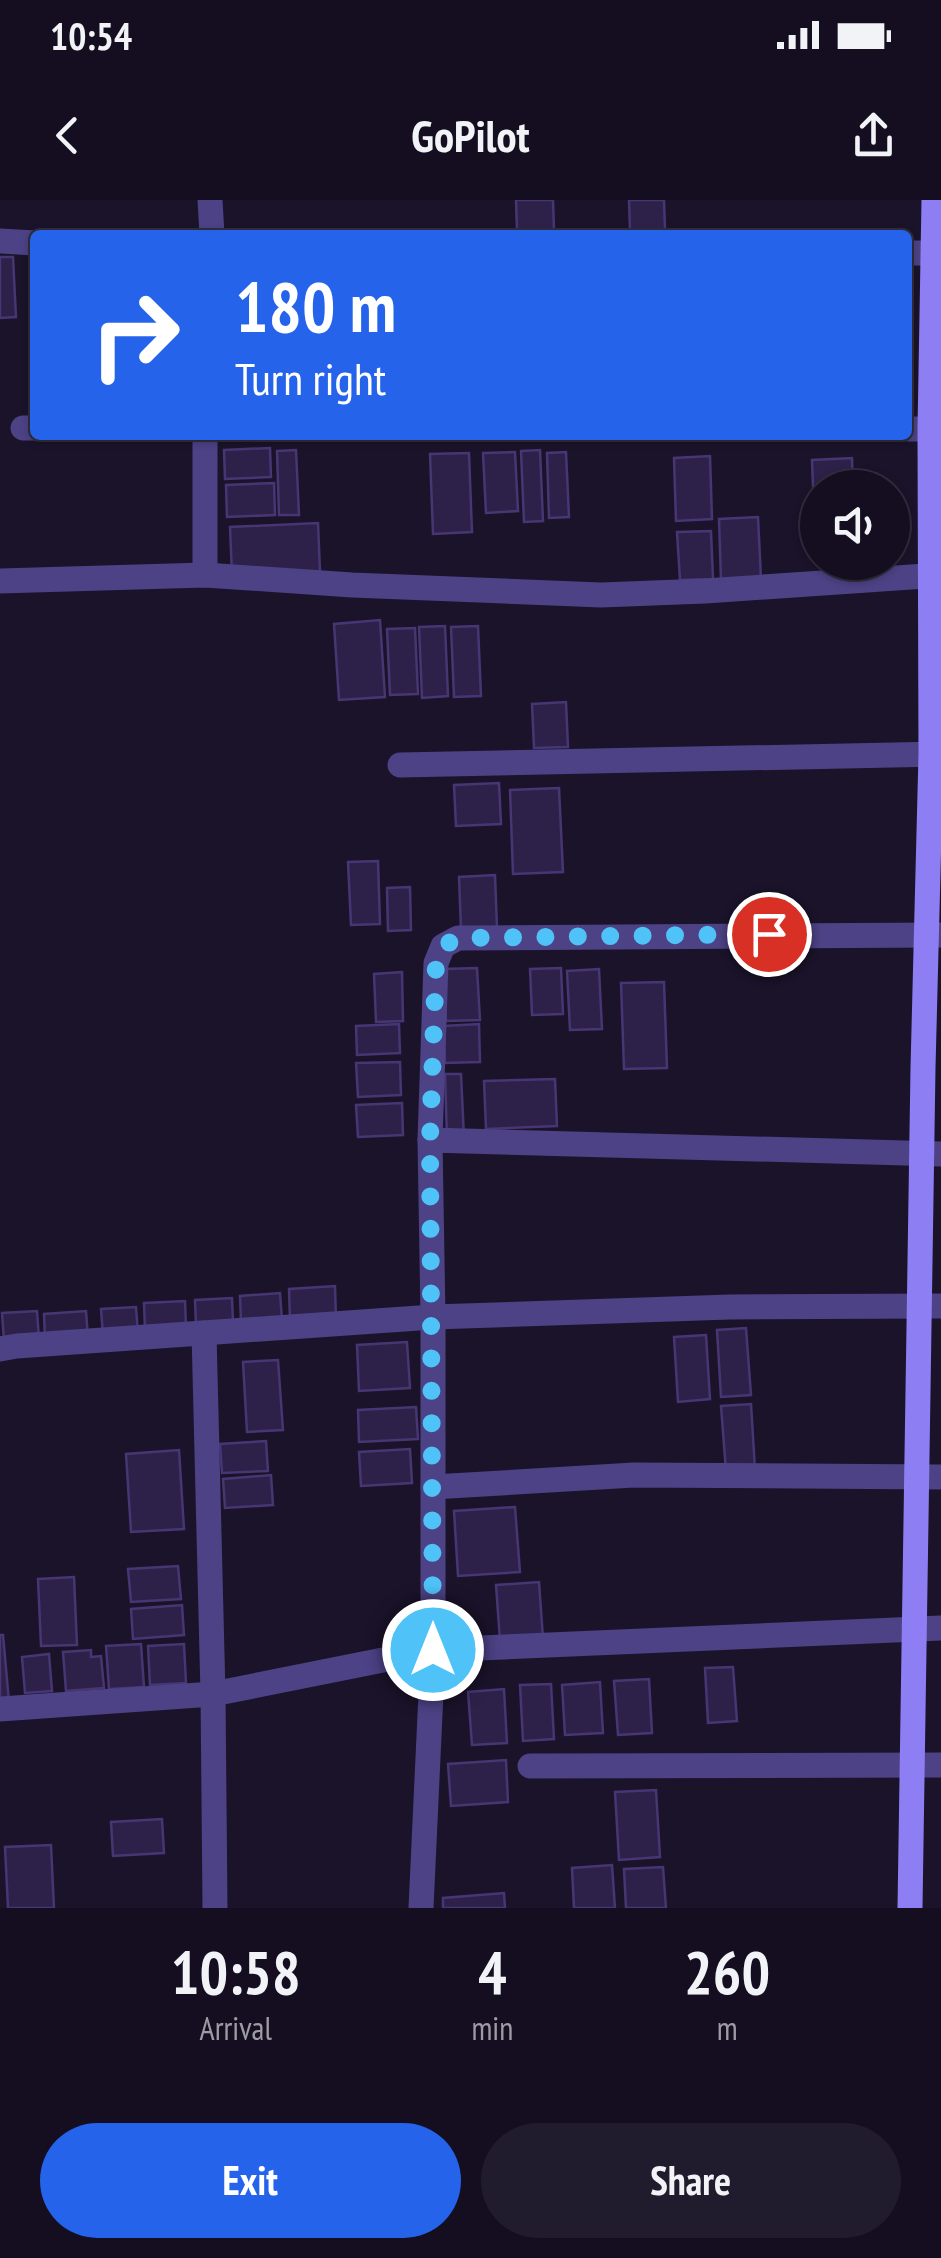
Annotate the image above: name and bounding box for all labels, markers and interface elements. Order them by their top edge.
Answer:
text: 10:54 [50,11,132,60]
text: GoPilot [411,106,530,164]
icon: back [40,108,95,163]
icon: share [846,108,901,163]
text: 180 m [235,261,396,351]
icon: right [70,270,200,400]
text: Turn right [235,349,386,407]
map controls [800,470,910,580]
button: sound [800,470,910,580]
pin [727,892,812,977]
icon: arrive [742,907,797,962]
position arrow [381,1598,485,1702]
text: 10:58 [171,1933,301,2011]
text: 4 [478,1933,507,2011]
text: 260 [684,1933,770,2011]
text: Arrival [200,2007,272,2049]
text: min [471,2007,513,2049]
text: m [717,2007,738,2049]
button: Exit [40,2123,461,2238]
button: Share [481,2123,901,2238]

